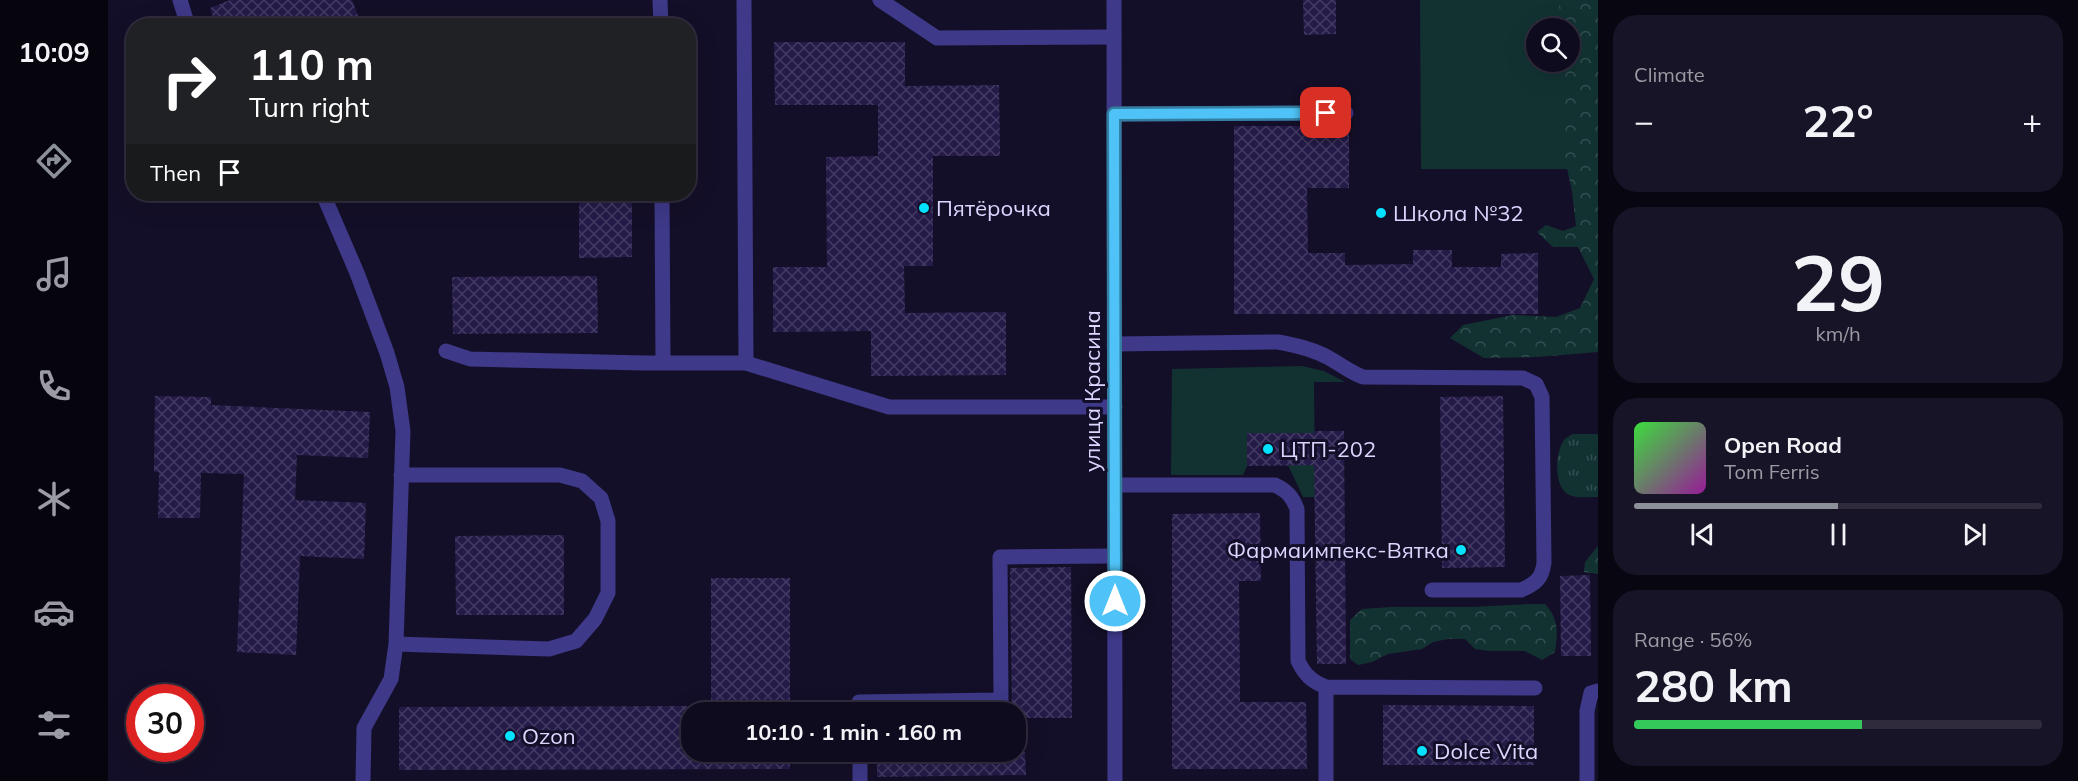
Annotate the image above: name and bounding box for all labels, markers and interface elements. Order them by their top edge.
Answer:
map controls [1526,18,1580,72]
button: search [1526,18,1580,72]
text: 10:09 [18,35,90,69]
text: 110 m [249,38,374,91]
icon: right [150,42,228,120]
text: Climate [1634,62,1705,87]
pin [1300,87,1351,138]
text: Turn right [249,90,369,124]
text: 22° [1802,92,1874,148]
icon: arrive [1309,96,1342,129]
text: − [1634,100,1654,141]
text: + [2022,100,2042,141]
icon: directions [33,140,75,182]
icon: arrive [213,156,246,189]
text: Then [150,159,201,187]
place label: Пятёрочка [936,194,1051,222]
place label: Школа №32 [1393,199,1524,227]
marker: Пятёрочка [917,201,931,215]
marker: Школа №32 [1374,206,1388,220]
text: 29 [1791,233,1885,331]
icon: music [33,253,75,295]
street label: улица Красина [1078,310,1106,472]
text: km/h [1815,321,1861,346]
icon: phone [33,365,75,407]
text: Open Road [1724,431,1842,459]
place label: ЦТП-202 [1280,435,1376,463]
marker: ЦТП-202 [1261,442,1275,456]
text: Tom Ferris [1724,459,1820,484]
icon: climate [33,478,75,520]
icon: previous [1686,518,1719,551]
icon: pause [1822,518,1855,551]
icon: next [1958,518,1991,551]
place label: Фармаимпекс-Вятка [1227,536,1449,564]
marker: Фармаимпекс-Вятка [1454,543,1468,557]
position arrow [1083,569,1147,633]
icon: car [33,591,75,633]
text: Range · 56% [1634,627,1752,652]
text: 280 km [1634,657,1793,713]
speed limit sign: 30 [126,684,204,762]
icon: filters [33,704,75,746]
text: 10:10 · 1 min · 160 m [745,718,962,746]
place label: Ozon [522,722,576,750]
marker: Ozon [503,729,517,743]
place label: Dolce Vita [1434,737,1538,765]
marker: Dolce Vita [1415,744,1429,758]

